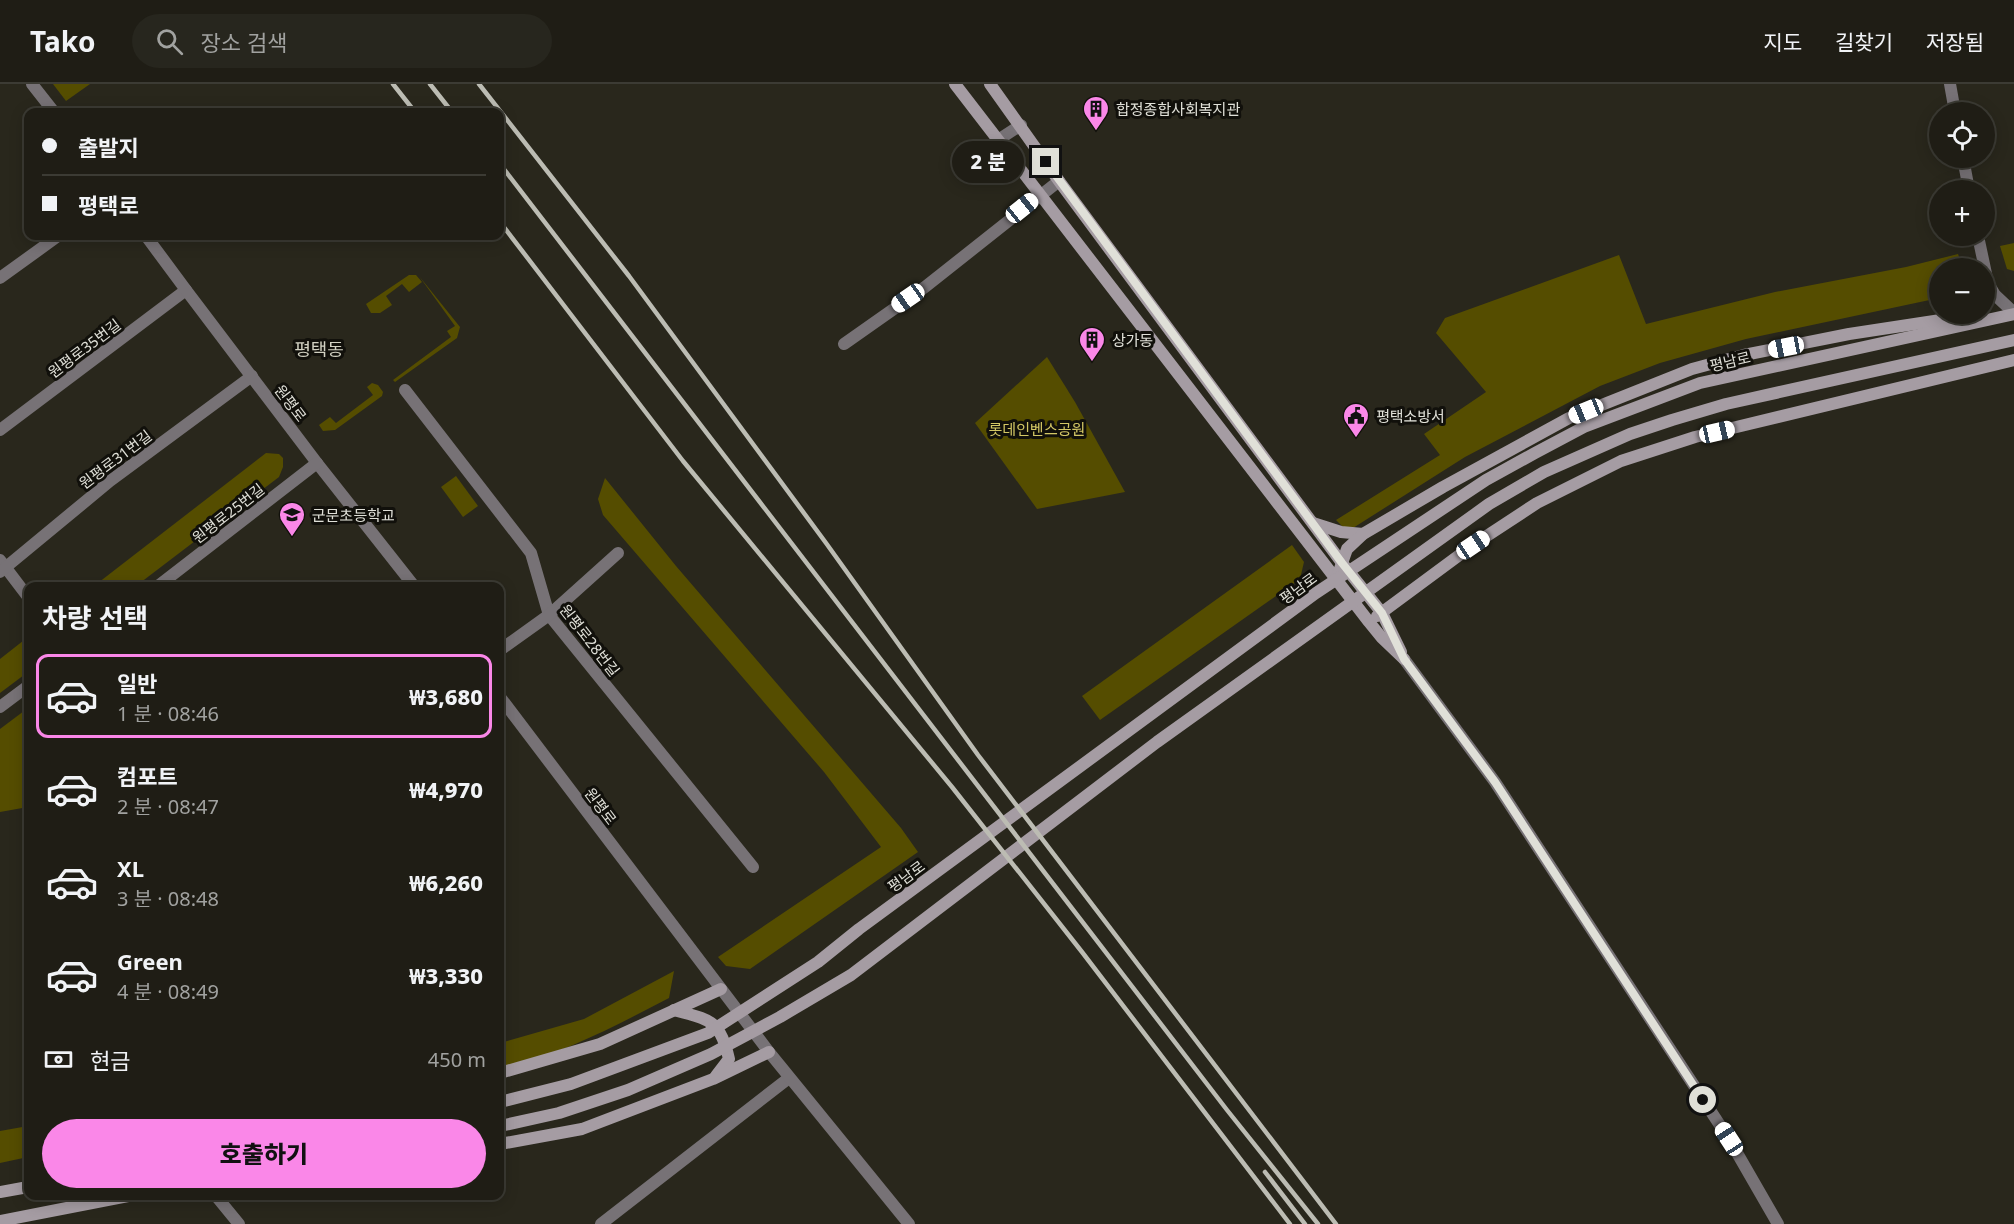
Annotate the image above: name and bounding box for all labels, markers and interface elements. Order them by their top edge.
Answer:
search box [132,14,552,68]
text: Tako [30,22,96,60]
icon: search [153,25,186,58]
text: 장소 검색 [201,27,287,57]
text: 지도 [1763,28,1802,56]
text: 길찾기 [1835,28,1893,56]
text: 저장됨 [1926,28,1984,56]
building icon: 합정종합사회복지관 [1081,94,1111,132]
place label: 합정종합사회복지관 [1116,99,1240,119]
map controls [1929,102,1995,324]
button: locate [1929,102,1995,168]
text: 출발지 [78,132,139,162]
callout: 2 분 [953,141,1025,183]
text: 2 분 [970,148,1006,175]
route end [1032,148,1059,175]
button: + [1929,180,1995,246]
text: 평택로 [78,190,139,220]
car [1002,190,1042,226]
button: − [1929,258,1995,324]
car [888,280,928,316]
street label: 원평로35번길 [44,314,124,382]
building icon: 상가동 [1077,325,1107,363]
place label: 상가동 [1112,330,1153,350]
car [1767,335,1805,359]
district label: 평택동 [294,337,344,361]
street label: 평남로 [1708,347,1752,375]
street label: 원평로 [271,380,311,426]
car [1566,396,1606,426]
public building icon: 평택소방서 [1341,401,1371,439]
place label: 평택소방서 [1376,406,1445,426]
park label: 롯데인벤스공원 [989,419,1085,439]
car [1697,419,1737,445]
street label: 원평로31번길 [75,425,155,493]
street label: 원평로25번길 [188,479,268,547]
school or university icon: 군문초등학교 [277,500,307,538]
place label: 군문초등학교 [312,505,395,525]
car [1453,527,1493,563]
street label: 평남로 [1275,568,1321,608]
text: 차량 선택 [42,599,148,636]
street label: 원평로28번길 [556,600,624,680]
text: 일반 [117,668,157,698]
icon: car [45,669,99,723]
text: ₩3,680 [409,681,483,711]
text: 1 분 · 08:46 [117,700,219,727]
text: 컴포트 [117,761,178,791]
icon: car [45,762,99,816]
text: ₩4,970 [409,774,483,804]
street label: 원평로 [581,783,621,829]
text: 2 분 · 08:47 [117,793,219,820]
text: XL [117,853,144,883]
icon: car [45,855,99,909]
street label: 평남로 [883,856,929,896]
text: ₩6,260 [409,867,483,897]
text: 3 분 · 08:48 [117,885,219,912]
text: Green [117,946,183,976]
icon: car [45,948,99,1002]
text: ₩3,330 [409,960,483,990]
text: 4 분 · 08:49 [117,978,219,1005]
icon: cash [42,1043,75,1076]
text: 현금 [90,1045,130,1075]
text: 450 m [428,1046,486,1073]
route start [1689,1086,1716,1113]
button: 호출하기 [42,1119,486,1188]
car [1712,1119,1746,1159]

